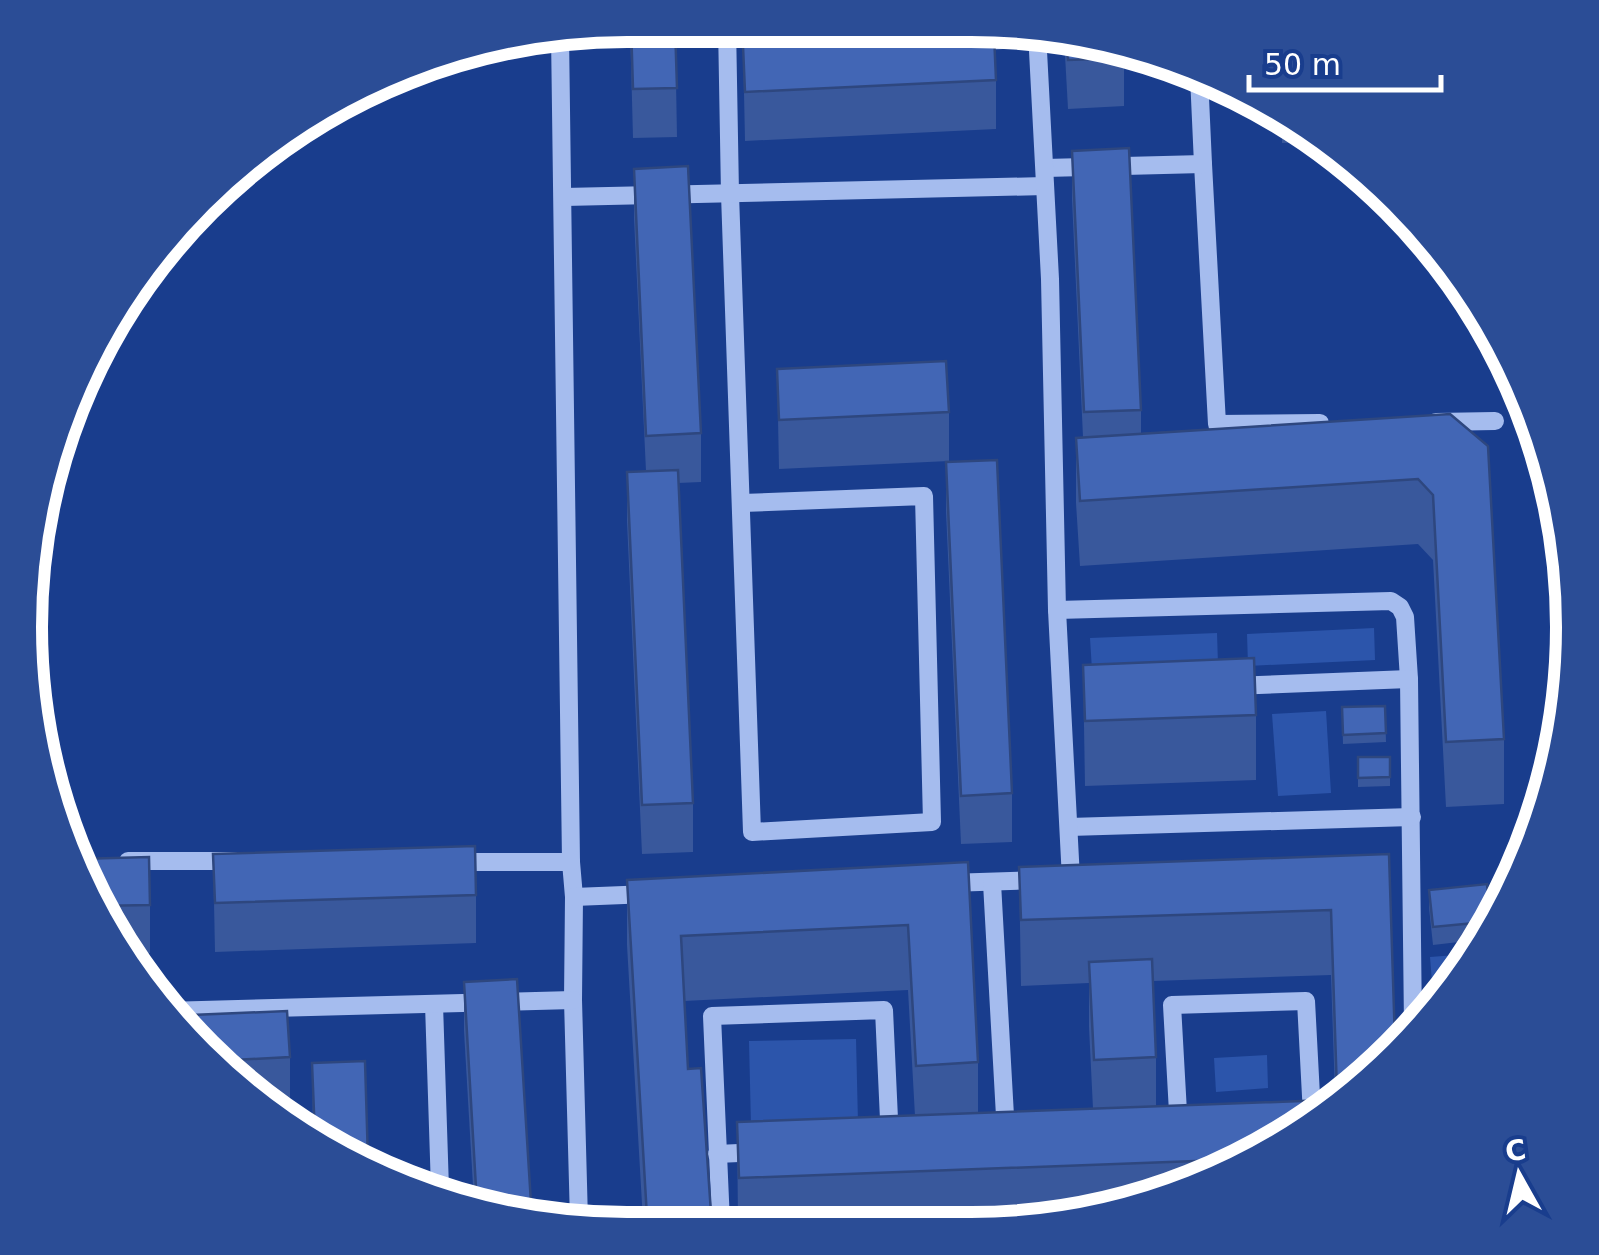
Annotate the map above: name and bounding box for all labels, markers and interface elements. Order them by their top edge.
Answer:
scale bar [1249,30,1442,92]
text: 50 m [1264,47,1341,82]
north arrow [1469,1125,1569,1225]
text: С [1503,1133,1528,1169]

